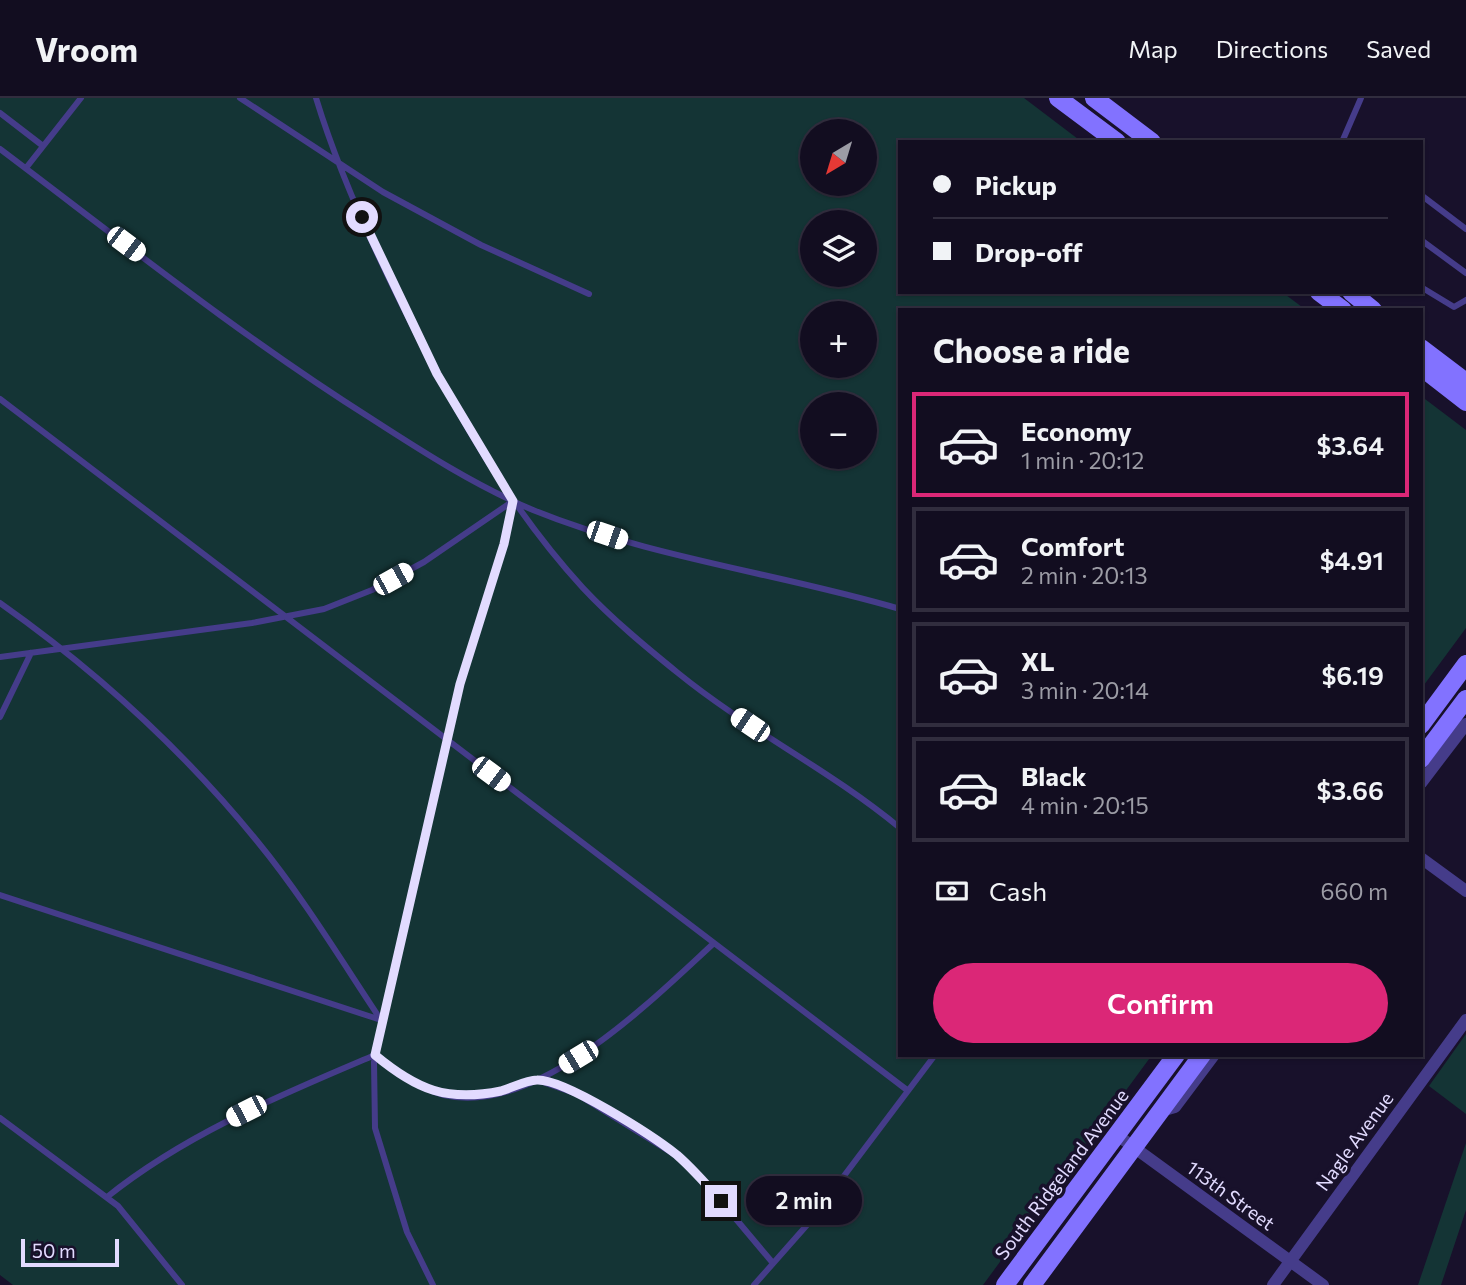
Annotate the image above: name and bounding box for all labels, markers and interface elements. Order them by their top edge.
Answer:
text: Vroom [35,28,138,69]
text: Map [1128,34,1178,63]
text: Directions [1216,34,1328,63]
text: Saved [1366,34,1431,63]
north arrow [800,119,877,196]
map controls [800,119,877,469]
text: Pickup [975,169,1057,200]
route start [346,201,378,233]
button: layers [800,210,877,287]
car [103,223,150,265]
text: Drop-off [975,236,1082,267]
button: + [800,301,877,378]
text: Choose a ride [933,330,1130,370]
button: − [800,392,877,469]
icon: car [937,413,1000,476]
text: Economy [1021,415,1132,446]
text: $3.64 [1317,429,1384,460]
text: 1 min · 20:12 [1021,446,1144,474]
car [584,518,631,552]
icon: car [937,528,1000,591]
text: Comfort [1021,530,1124,561]
text: $4.91 [1320,544,1384,575]
car [370,560,417,598]
text: 2 min · 20:13 [1021,561,1148,589]
icon: car [937,643,1000,706]
text: XL [1021,645,1055,676]
text: $6.19 [1321,659,1384,690]
text: 3 min · 20:14 [1021,676,1149,704]
car [727,705,774,745]
car [468,753,515,795]
icon: car [937,758,1000,821]
text: Black [1021,760,1087,791]
text: $3.66 [1316,774,1384,805]
text: 4 min · 20:15 [1021,791,1149,819]
icon: cash [933,872,971,910]
text: Cash [989,875,1047,906]
text: 660 m [1321,877,1388,905]
button: Confirm [933,963,1388,1043]
car [555,1037,602,1077]
street label: South Ridgeland Avenue [989,1084,1133,1264]
street label: Nagle Avenue [1310,1087,1398,1195]
car [223,1092,270,1130]
street label: 113th Street [1183,1155,1280,1235]
callout: 2 min [746,1176,861,1226]
route end [705,1185,737,1217]
text: 2 min [776,1186,832,1214]
scale bar [21,1236,119,1268]
text: 50 m [32,1239,76,1262]

